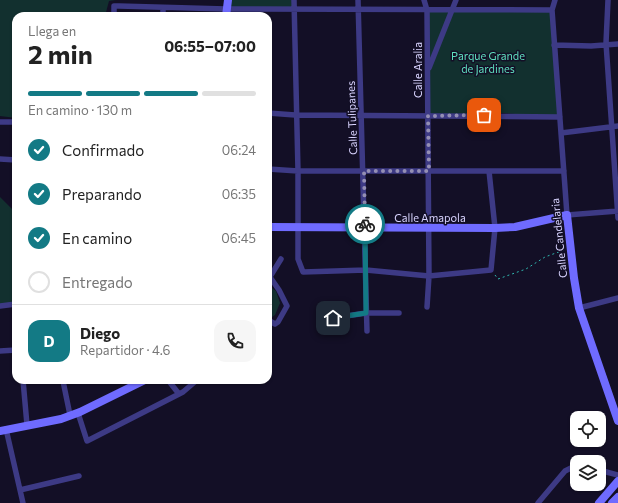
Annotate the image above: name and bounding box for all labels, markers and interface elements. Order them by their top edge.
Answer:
text: Llega en [28,23,76,39]
text: 06:55–07:00 [164,37,256,55]
text: 2 min [28,38,93,69]
street label: Calle Aralia [411,42,424,98]
park label: Parque Grande de Jardines [451,49,525,76]
street label: Calle Tulipanes [344,81,359,155]
pin [467,98,501,132]
text: En camino · 130 m [28,102,132,118]
icon: bag [473,104,495,126]
icon: check [28,139,50,161]
text: Confirmado [62,141,144,159]
text: 06:24 [222,142,256,158]
icon: check [28,183,50,205]
text: Preparando [62,185,142,203]
text: 06:35 [222,186,256,202]
street label: Calle Candelaria [548,198,569,279]
courier [345,204,385,244]
street label: Calle Amapola [394,211,466,224]
icon: bike [354,213,376,235]
icon: check [28,227,50,249]
text: En camino [62,229,132,247]
text: 06:45 [221,230,256,246]
text: Entregado [62,273,133,291]
pin [316,301,350,335]
icon: home [322,307,344,329]
button: phone [214,320,256,362]
text: Diego [80,324,120,342]
text: D [43,332,55,350]
text: Repartidor · 4.6 [80,342,170,358]
map controls [570,411,606,491]
button: locate [570,411,606,447]
button: layers [570,455,606,491]

